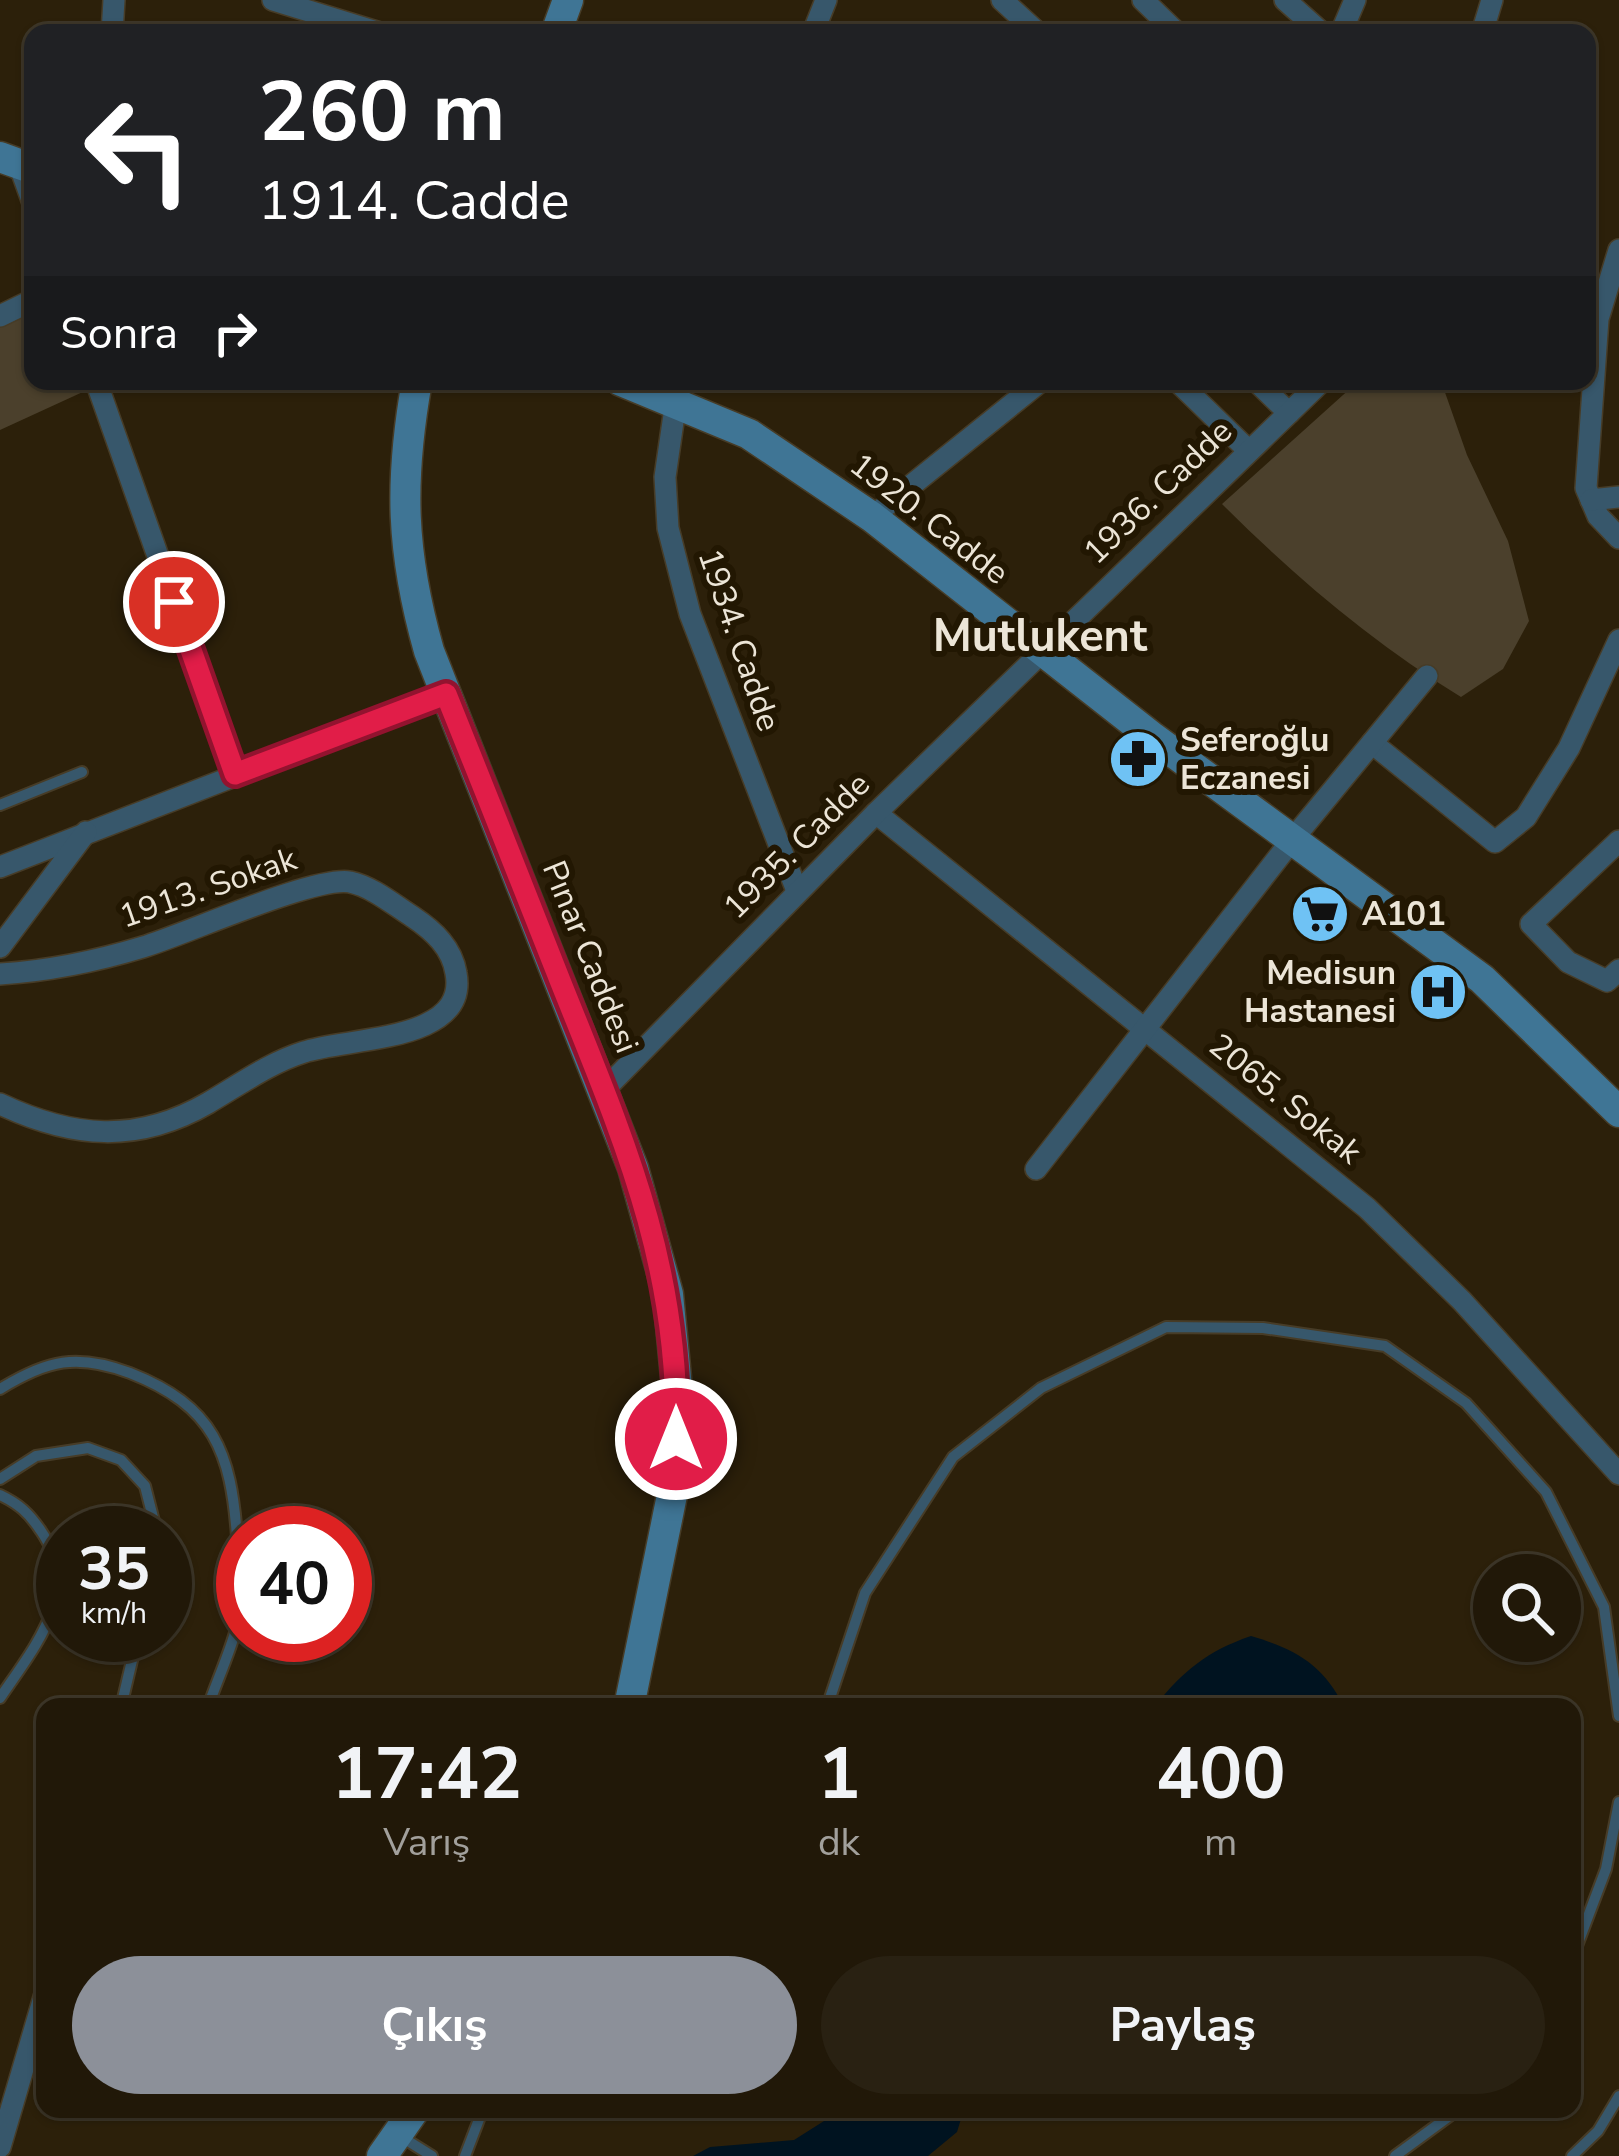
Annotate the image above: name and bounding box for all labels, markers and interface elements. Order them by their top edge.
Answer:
text: 260 m [258,55,506,170]
icon: left [60,72,216,228]
text: 1914. Cadde [258,164,570,238]
icon: right [202,300,268,366]
text: Sonra [60,303,178,364]
street label: 1936. Cadde [1074,410,1242,574]
street label: 1920. Cadde [840,443,1018,595]
street label: 1934. Cadde [687,543,791,737]
pin [123,551,225,653]
icon: arrive [141,569,207,635]
district label: Mutlukent [933,606,1148,667]
place label: Seferoğlu Eczanesi [1180,718,1329,801]
pharmacy icon: Seferoğlu Eczanesi [1107,728,1169,790]
street label: 1935. Cadde [714,763,880,929]
street label: 1913. Sokak [114,837,303,939]
street label: Pınar Caddesi [531,854,649,1060]
supermarket icon: A101 [1289,883,1351,945]
place label: A101 [1362,892,1446,937]
place label: Medisun Hastanesi [1244,951,1396,1034]
hospital icon: Medisun Hastanesi [1407,961,1469,1023]
street label: 2065. Sokak [1199,1024,1371,1175]
position arrow [613,1376,739,1502]
speed limit sign: 40 [216,1506,372,1662]
text: 35 [78,1528,150,1610]
map controls [1473,1554,1581,1662]
button: search [1473,1554,1581,1662]
text: km/h [81,1593,147,1634]
text: 17:42 [331,1725,522,1823]
text: 1 [817,1725,861,1823]
text: 400 [1156,1725,1286,1823]
text: Varış [383,1816,470,1869]
text: dk [818,1816,860,1869]
text: m [1204,1816,1237,1869]
button: Çıkış [72,1956,797,2094]
button: Paylaş [821,1956,1545,2094]

